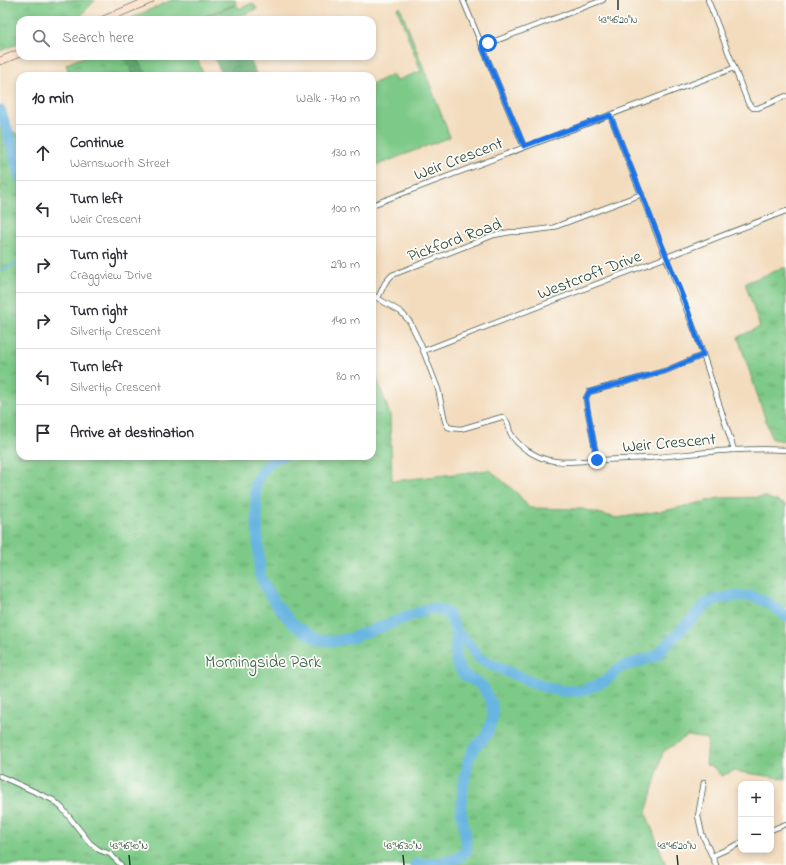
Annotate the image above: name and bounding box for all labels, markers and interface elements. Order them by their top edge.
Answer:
text: 43°46'20"N [599,13,638,28]
search box [16,16,376,60]
icon: search [30,27,52,49]
text: Search here [62,27,134,49]
route start [479,34,497,52]
text: 10 min [32,86,74,111]
text: Walk · 740 m [296,89,360,108]
street label: Weir Crescent [410,131,507,188]
text: Continue [70,132,124,154]
icon: ahead [32,142,54,164]
text: 130 m [332,143,360,162]
text: Warnsworth Street [70,154,170,173]
text: Turn left [70,188,123,210]
icon: left [32,198,54,220]
text: 100 m [331,199,360,218]
text: Weir Crescent [70,210,142,229]
street label: Pickford Road [404,212,506,269]
text: Turn right [70,244,128,266]
street label: Westcroft Drive [534,244,645,307]
icon: right [32,254,54,276]
text: 290 m [331,255,360,274]
text: Craggview Drive [70,266,152,285]
text: Turn right [70,300,128,322]
icon: right [32,310,54,332]
text: 140 m [332,311,360,330]
text: Silvertip Crescent [70,322,161,341]
text: Turn left [70,356,123,378]
icon: left [32,366,54,388]
text: 80 m [336,367,360,386]
text: Silvertip Crescent [70,378,161,397]
icon: arrive [32,422,54,444]
text: Arrive at destination [70,422,194,444]
street label: Weir Crescent [621,427,717,460]
route end [588,451,606,469]
park label: Morningside Park [205,650,321,677]
map controls [738,781,774,853]
button: + [738,781,774,817]
button: − [738,817,774,853]
text: 43°46'40"N [110,839,148,854]
text: 43°46'30"N [384,839,422,854]
text: 43°46'20"N [658,839,697,854]

